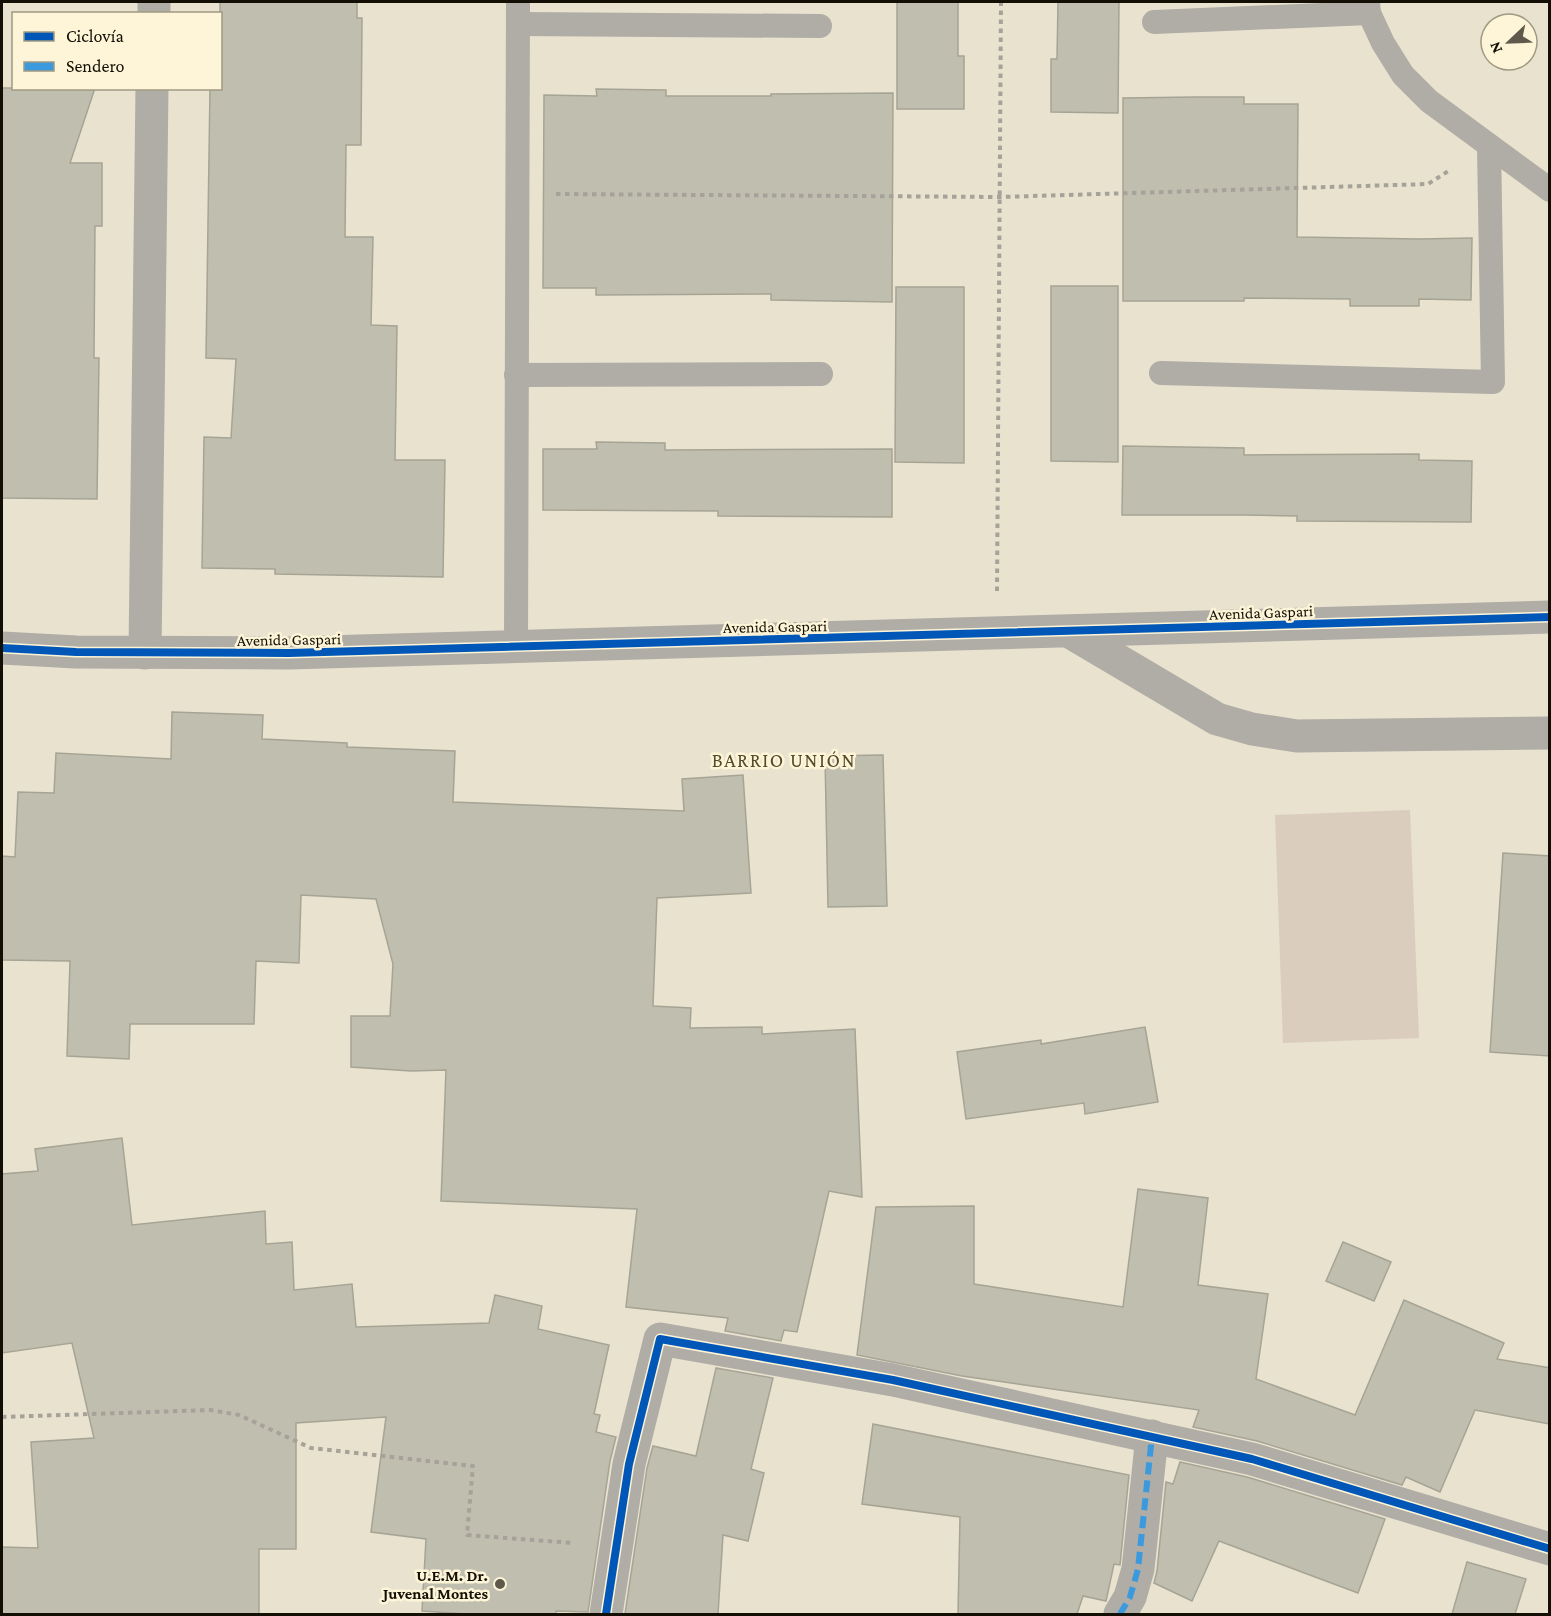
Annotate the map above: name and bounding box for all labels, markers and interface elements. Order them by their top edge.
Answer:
legend [12,12,222,90]
north arrow [1479,12,1539,72]
text: Ciclovía [66,26,124,46]
text: N [1486,39,1506,56]
text: Sendero [66,56,124,76]
street label: Avenida Gaspari [1209,602,1313,624]
street label: Avenida Gaspari [723,617,827,637]
street label: Avenida Gaspari [237,630,341,650]
district label: BARRIO UNIÓN [712,749,856,771]
place label: U.E.M. Dr. Juvenal Montes [381,1567,488,1602]
marker: U.E.M. Dr. Juvenal Montes [493,1577,507,1591]

